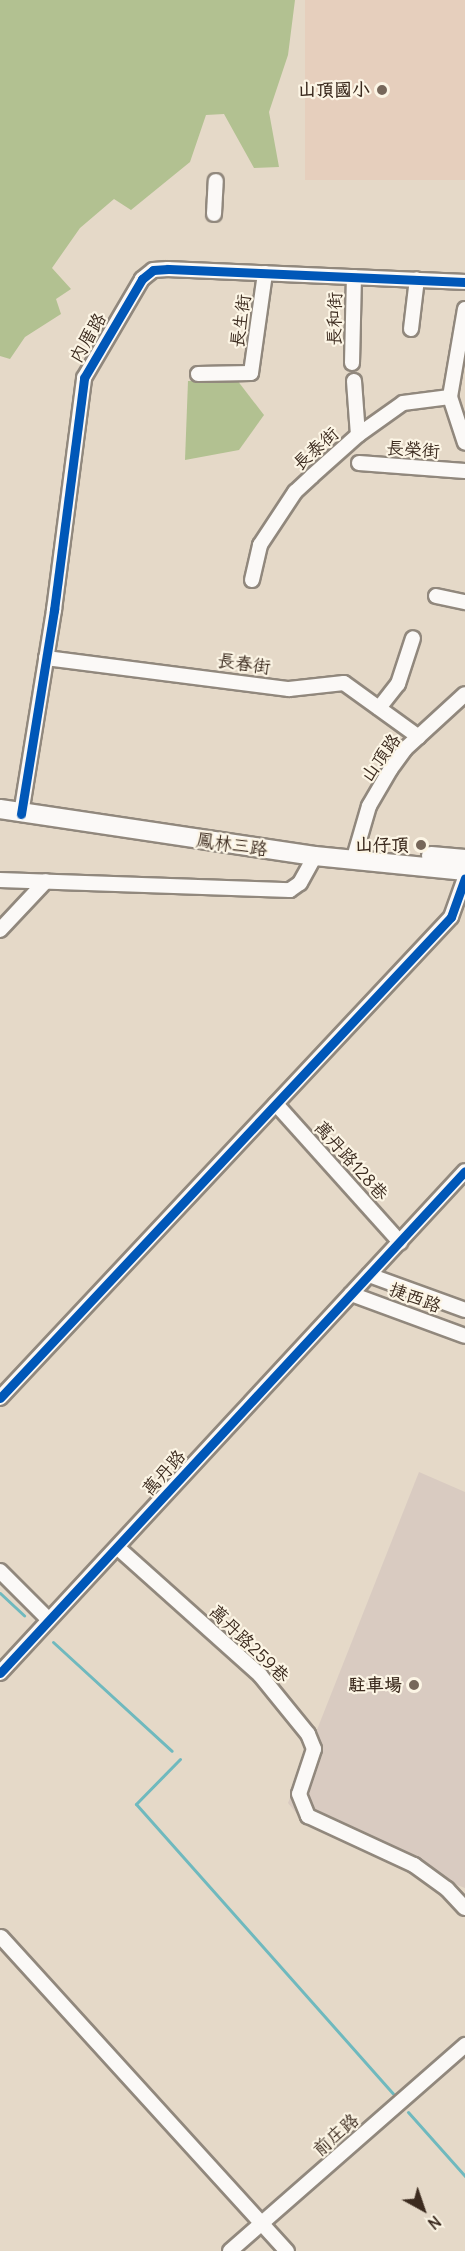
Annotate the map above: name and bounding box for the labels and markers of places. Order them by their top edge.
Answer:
place label: 山頂國小 [298,79,370,101]
marker: 山頂國小 [375,83,389,97]
place label: 山仔頂 [355,834,409,856]
marker: 山仔頂 [414,838,428,852]
place label: 駐車場 [348,1674,402,1696]
marker: 駐車場 [407,1678,421,1692]

